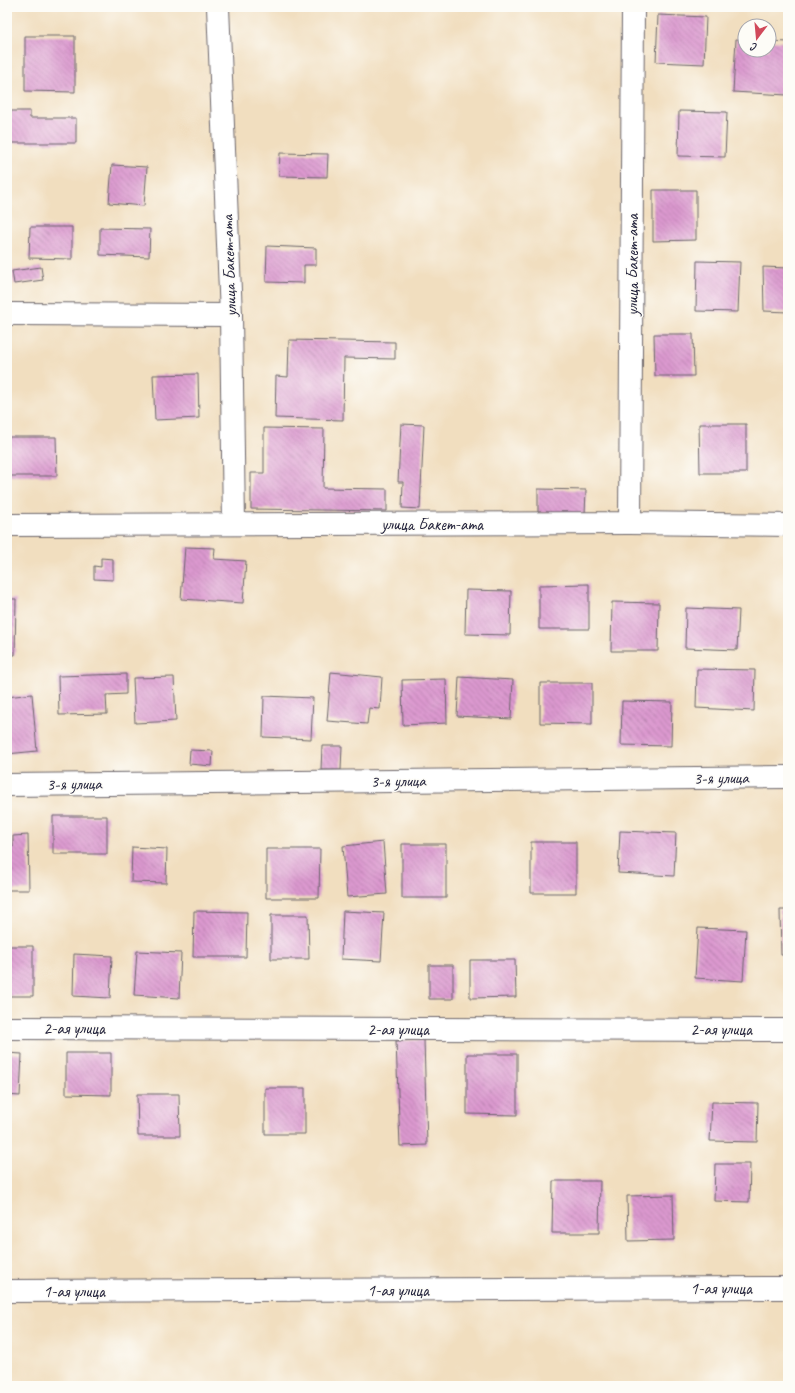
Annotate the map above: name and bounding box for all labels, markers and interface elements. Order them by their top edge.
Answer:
north arrow [737,18,777,58]
text: С [748,40,759,55]
street label: улица Бакет-ата [622,213,643,317]
street label: улица Бакет-ата [217,214,241,318]
street label: улица Бакет-ата [380,514,484,535]
street label: 3-я улица [693,767,750,789]
street label: 3-я улица [370,770,427,792]
street label: 3-я улица [46,773,103,795]
street label: 2-ая улица [43,1018,106,1039]
street label: 2-ая улица [367,1019,430,1040]
street label: 2-ая улица [690,1019,753,1040]
street label: 1-ая улица [690,1278,753,1299]
street label: 1-ая улица [367,1280,430,1301]
street label: 1-ая улица [43,1281,106,1302]

